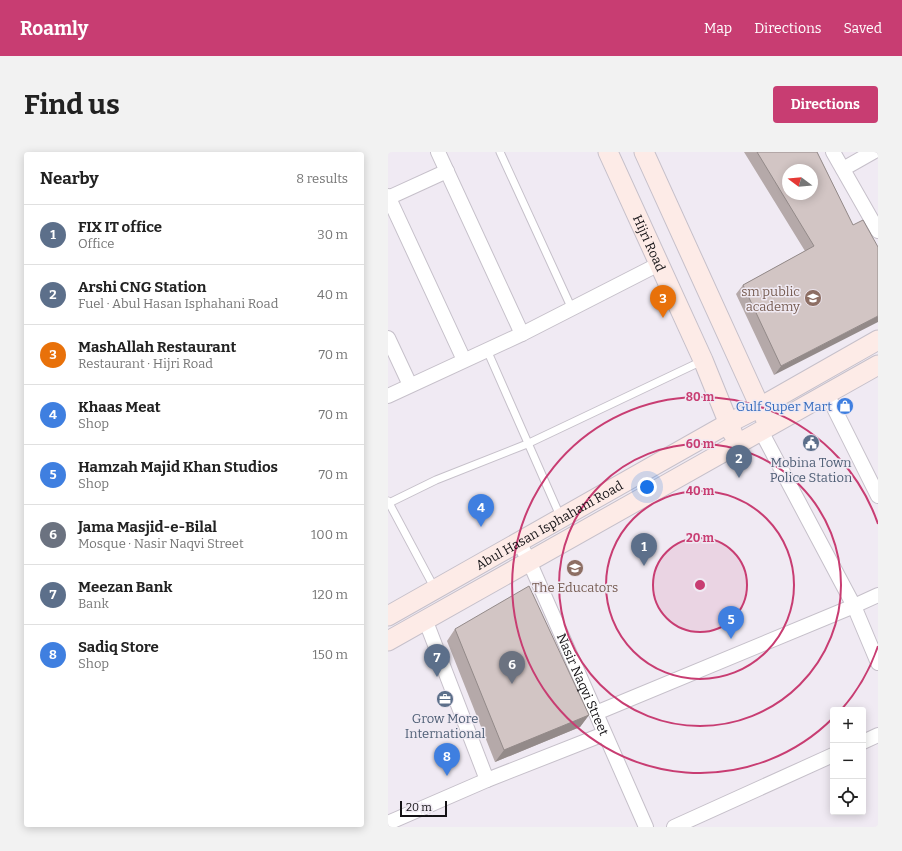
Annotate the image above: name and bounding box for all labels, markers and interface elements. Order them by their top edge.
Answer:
text: Roamly [20,17,88,40]
text: Map [704,20,732,37]
text: Directions [754,20,822,37]
text: Saved [844,20,882,37]
button: Directions [773,86,878,123]
text: Find us [24,88,120,121]
north arrow [782,164,818,200]
text: Nearby [40,168,99,189]
text: 8 results [296,171,348,186]
street label: Hijri Road [630,212,669,274]
text: FIX IT office [78,218,162,236]
text: 1 [50,227,56,242]
text: 30 m [317,227,348,242]
text: Office [78,236,114,251]
text: Arshi CNG Station [78,278,206,296]
place label: sm public academy [741,284,800,314]
pin: 3 [650,285,676,318]
text: 2 [49,287,57,302]
text: 40 m [317,287,348,302]
school or university icon: sm public academy [803,288,823,308]
text: Fuel · Abul Hasan Isphahani Road [78,296,278,311]
text: MashAllah Restaurant [78,338,236,356]
text: 3 [49,347,57,362]
text: 70 m [318,347,348,362]
text: Restaurant · Hijri Road [78,356,213,371]
text: 80 m [686,390,715,404]
shop icon: Gulf Super Mart [835,396,855,416]
text: Khaas Meat [78,398,161,416]
place label: Gulf Super Mart [736,399,832,414]
text: 4 [49,407,57,422]
text: 70 m [318,407,348,422]
text: Shop [78,416,109,431]
public building icon: Mobina Town Police Station [801,433,821,453]
text: 60 m [686,437,715,451]
pin: 2 [726,445,752,478]
place label: Mobina Town Police Station [770,455,853,485]
text: Hamzah Majid Khan Studios [78,458,278,476]
text: 5 [49,467,57,482]
text: 70 m [318,467,348,482]
text: Shop [78,476,109,491]
street label: Abul Hasan Isphahani Road [473,477,625,572]
your location [637,477,657,497]
text: 40 m [686,484,715,498]
pin: 4 [468,494,494,527]
text: Jama Masjid-e-Bilal [78,518,217,536]
text: 6 [49,527,57,542]
text: 100 m [311,527,348,542]
text: 20 m [686,531,715,545]
pin: 1 [631,533,657,566]
text: Mosque · Nasir Naqvi Street [78,536,244,551]
school or university icon: The Educators [565,558,585,578]
text: Meezan Bank [78,578,172,596]
centre of rings [693,578,707,592]
place label: The Educators [532,580,618,595]
text: 7 [50,587,57,602]
text: 120 m [312,587,348,602]
text: Bank [78,596,109,611]
pin: 5 [718,606,744,639]
street label: Nasir Naqvi Street [554,631,612,738]
text: Sadiq Store [78,638,159,656]
pin: 7 [424,644,450,677]
text: 8 [49,647,57,662]
text: 150 m [312,647,348,662]
pin: 6 [499,651,525,684]
text: Shop [78,656,109,671]
office icon: Grow More International [435,689,455,709]
map controls [830,707,866,815]
button: + [830,707,866,743]
place label: Grow More International [405,711,485,741]
pin: 8 [434,743,460,776]
button: − [830,743,866,779]
button: locate [830,779,866,815]
scale bar [400,799,447,818]
text: 20 m [406,801,432,814]

